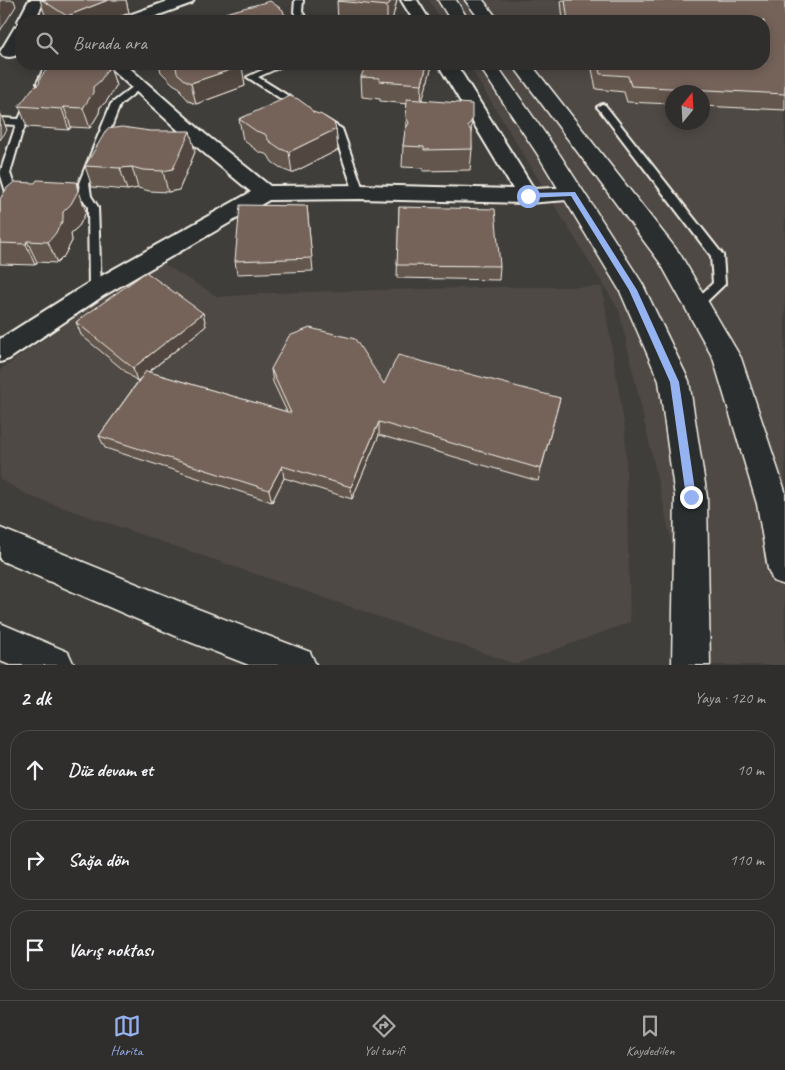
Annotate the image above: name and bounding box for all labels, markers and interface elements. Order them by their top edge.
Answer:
search box [15,15,770,70]
icon: search [33,29,61,57]
text: Burada ara [73,31,147,55]
north arrow [665,85,710,130]
route start [517,185,540,208]
route end [680,486,703,509]
text: 2 dk [20,685,51,711]
text: Yaya · 120 m [694,688,765,708]
icon: ahead [21,756,49,784]
text: Düz devam et [68,758,153,782]
text: 10 m [737,760,764,780]
icon: right [21,846,49,874]
text: Sağa dön [68,848,129,872]
text: 110 m [730,850,764,870]
icon: arrive [21,936,49,964]
text: Varış noktası [68,938,153,962]
tab: Harita [111,1012,143,1059]
tab: Yol tarifi [364,1012,405,1059]
tab: Kaydedilen [626,1012,674,1059]

